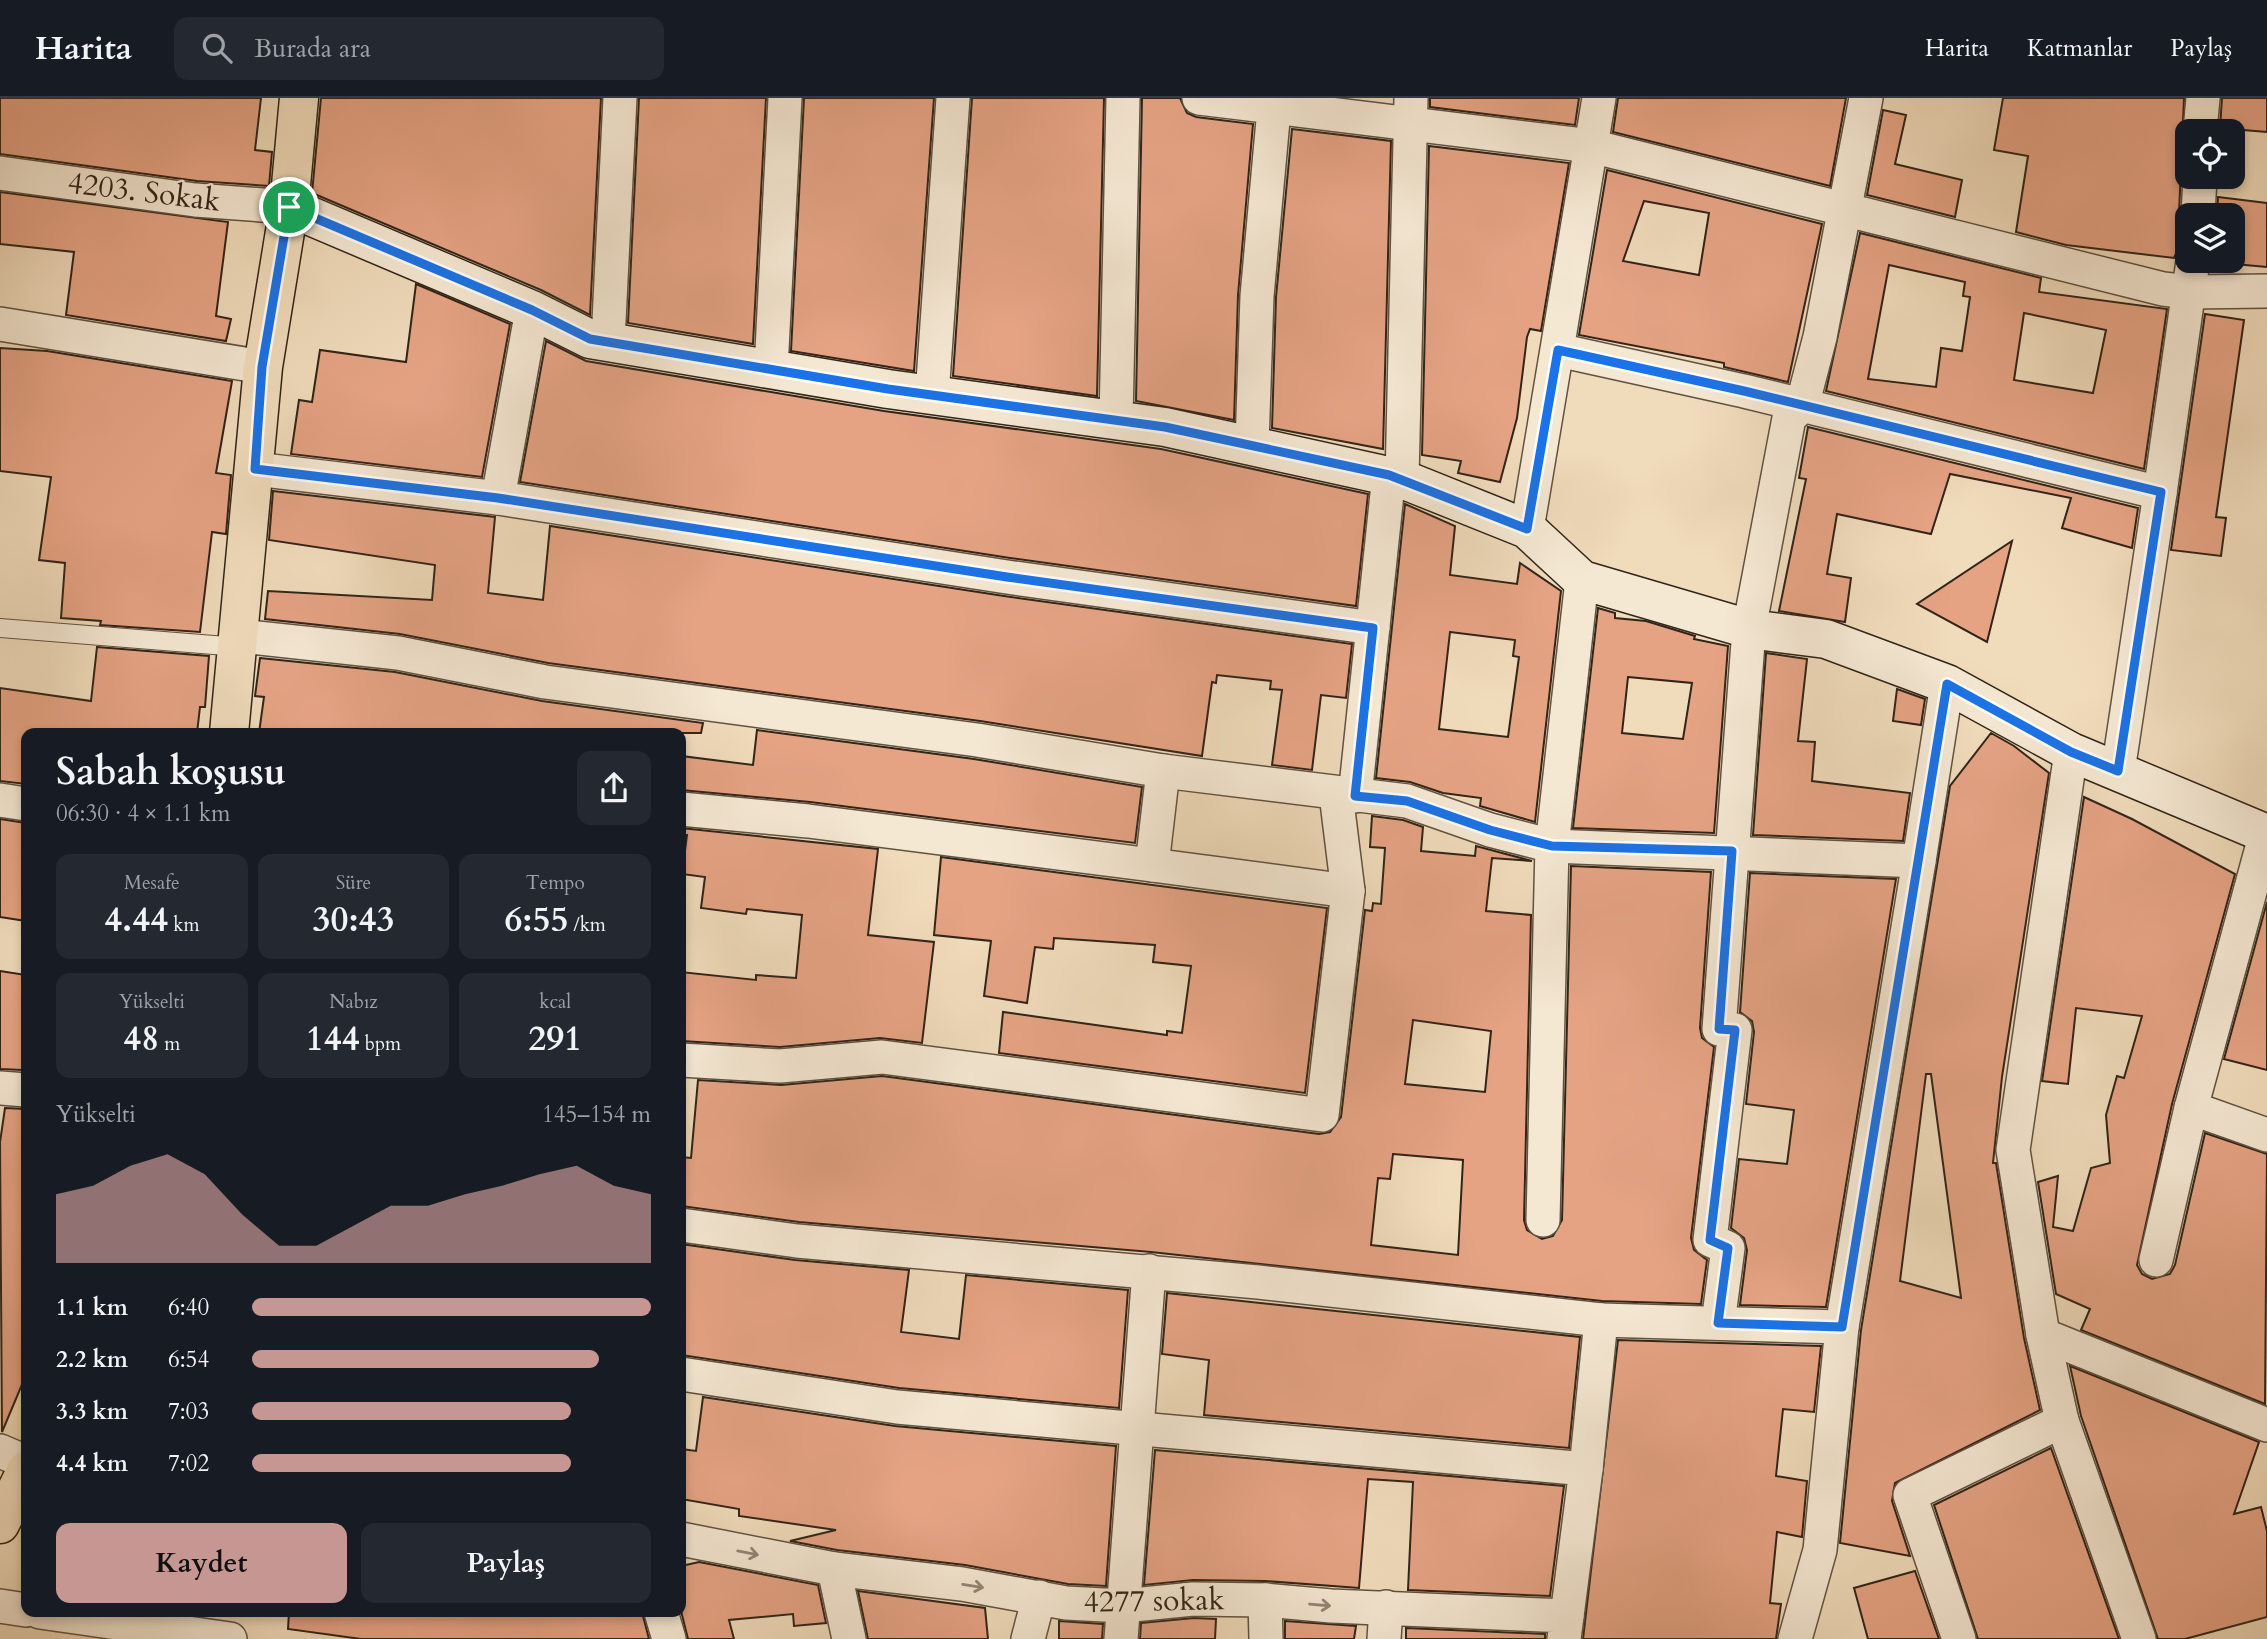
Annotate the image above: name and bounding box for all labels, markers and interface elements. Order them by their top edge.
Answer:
search box [174,17,664,80]
text: Harita [35,26,132,71]
icon: search [198,29,236,67]
text: Burada ara [254,31,371,66]
text: Harita [1925,32,1989,65]
text: Katmanlar [2027,32,2132,65]
text: Paylaş [2170,32,2232,65]
map controls [2175,119,2245,273]
button: locate [2175,119,2245,189]
street label: 4203. Sokak [65,162,223,222]
pin [259,177,319,237]
icon: arrive [270,188,308,226]
button: layers [2175,203,2245,273]
text: Sabah koşusu [56,746,286,798]
button: share [577,751,651,825]
text: 06:30 · 4 × 1.1 km [56,798,230,829]
text: Mesafe [124,870,180,896]
text: Süre [336,870,371,896]
text: Tempo [526,870,585,896]
text: 4.44 [104,896,168,944]
text: 30:43 [313,896,394,944]
text: 6:55 [504,896,568,944]
text: km [168,912,199,938]
text: /km [568,912,606,938]
text: Yükselti [119,989,185,1015]
text: Nabız [329,989,378,1015]
text: kcal [539,989,571,1015]
text: 48 [123,1015,159,1063]
text: 144 [306,1015,360,1063]
text: 291 [528,1015,582,1063]
text: m [159,1031,180,1057]
text: bpm [360,1031,401,1057]
text: Yükselti [56,1099,136,1130]
text: 145–154 m [542,1099,651,1130]
text: 1.1 km [56,1292,128,1323]
text: 6:40 [168,1292,209,1323]
text: 2.2 km [56,1344,128,1375]
text: 6:54 [168,1344,209,1375]
text: 3.3 km [56,1396,128,1427]
text: 7:03 [168,1396,209,1427]
text: 4.4 km [56,1448,128,1479]
text: 7:02 [168,1448,209,1479]
button: Kaydet [56,1523,347,1603]
button: Paylaş [361,1523,651,1603]
one-way arrow [736,1547,759,1561]
street label: 4277 sokak [1083,1579,1225,1623]
one-way arrow [961,1580,984,1593]
one-way arrow [1309,1599,1331,1612]

